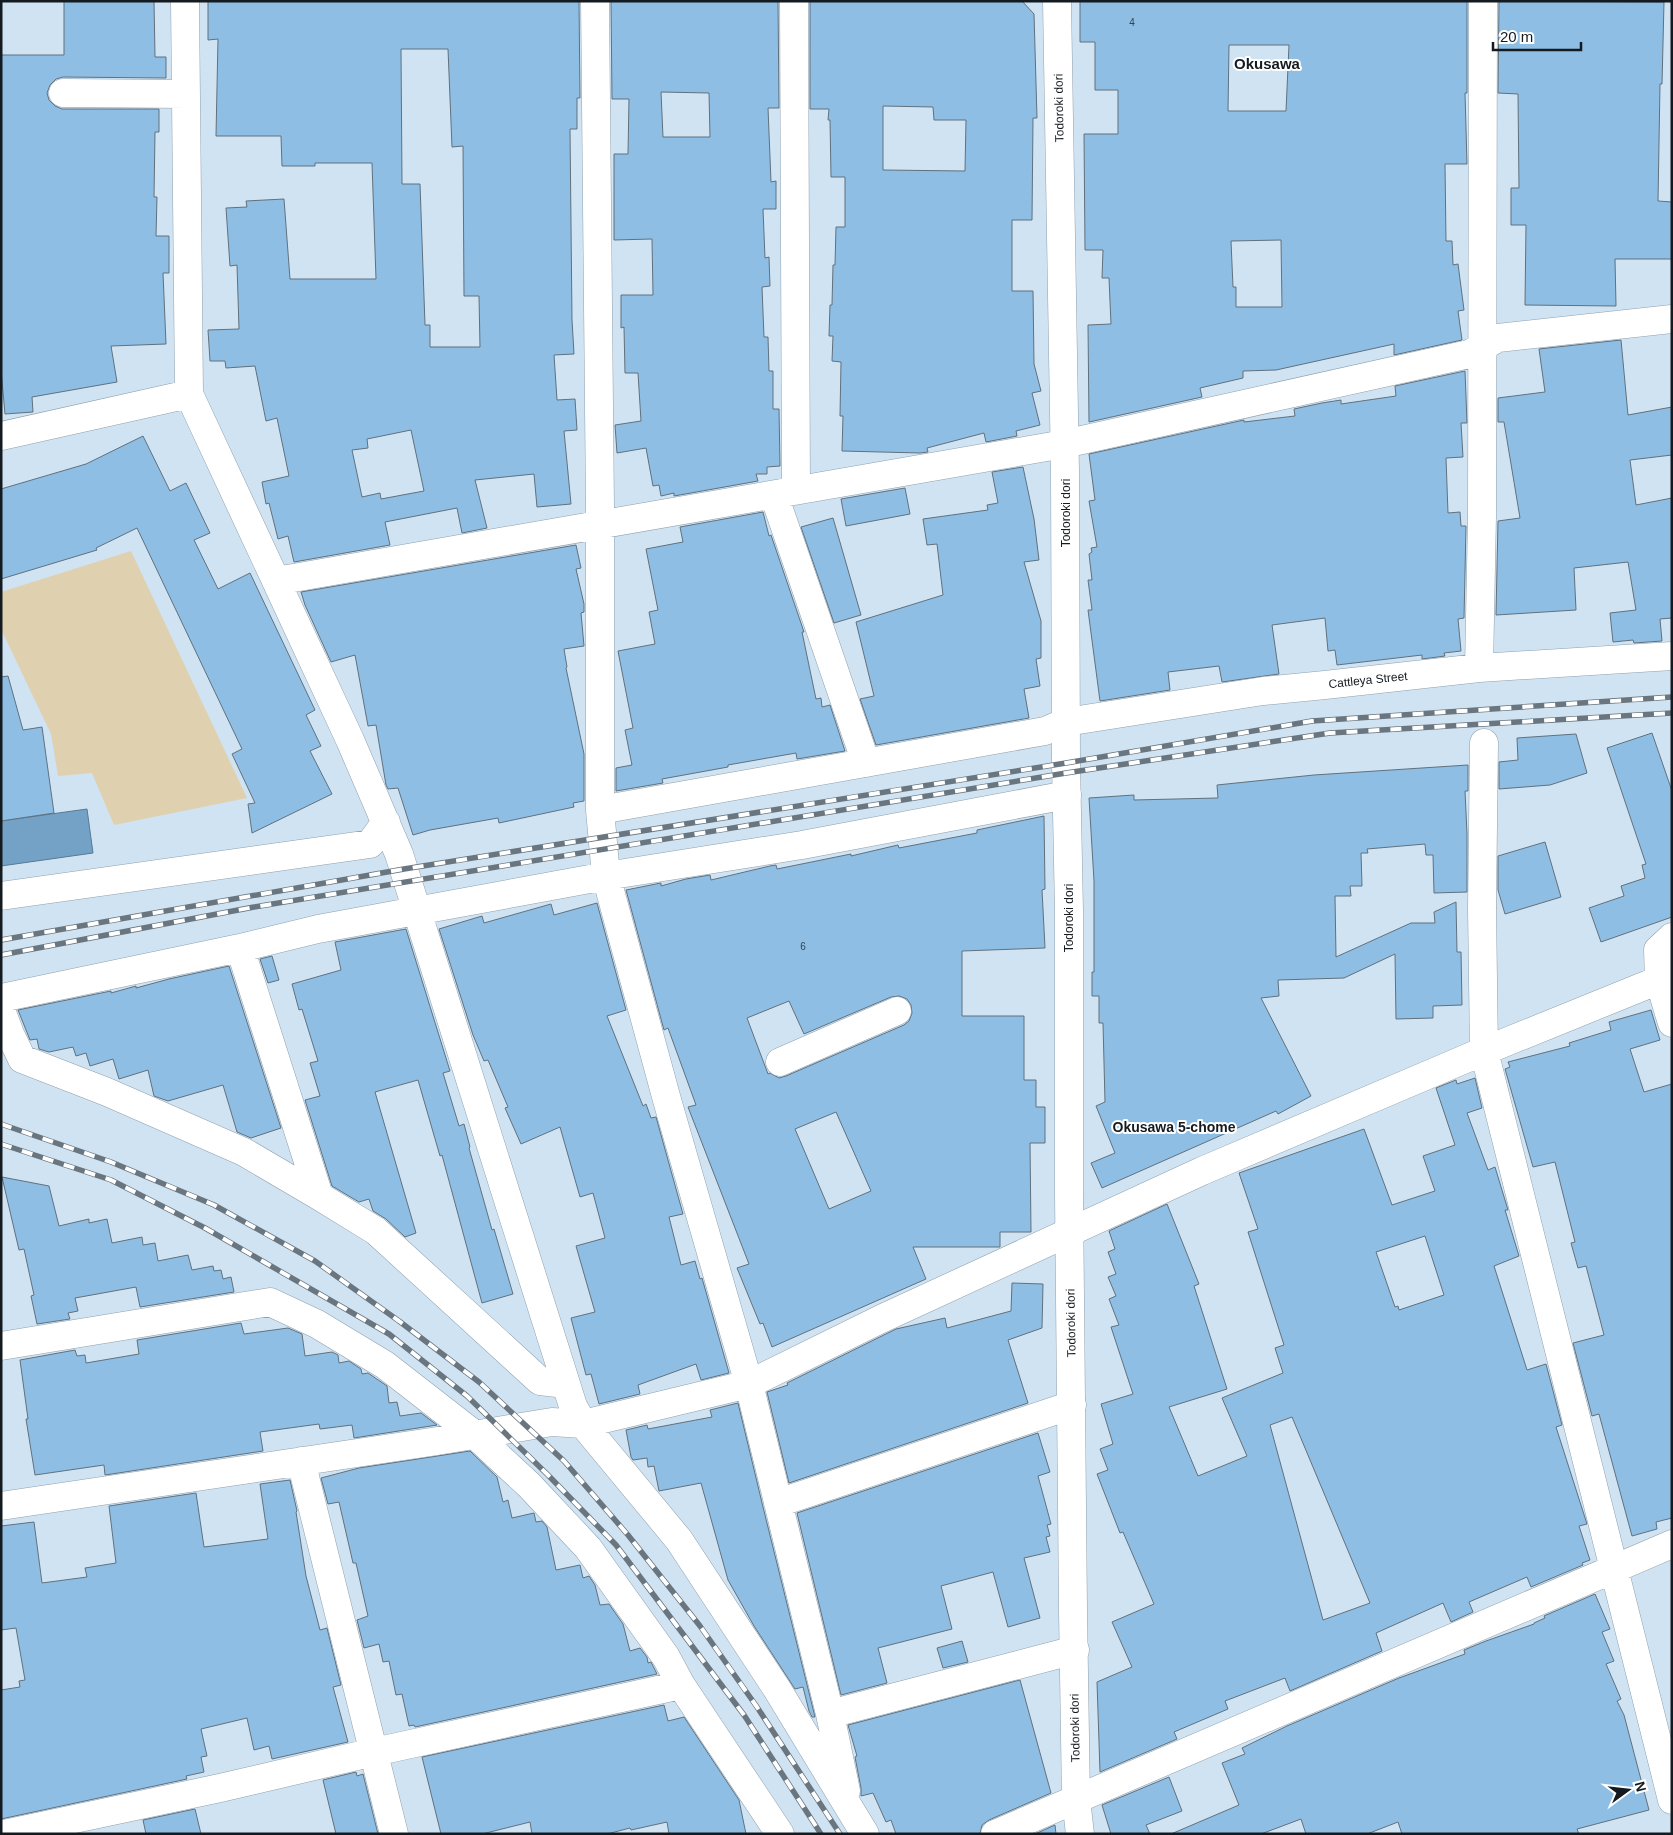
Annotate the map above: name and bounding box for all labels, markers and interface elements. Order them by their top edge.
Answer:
house number: 4 [1129,17,1135,28]
scale bar [1493,20,1580,52]
text: 20 m [1500,28,1533,45]
district label: Okusawa [1234,55,1301,72]
street label: Todoroki dori [1051,74,1067,142]
street label: Todoroki dori [1059,479,1073,547]
street label: Cattleya Street [1328,669,1409,691]
street label: Todoroki dori [1062,884,1076,952]
house number: 6 [800,941,806,952]
district label: Okusawa 5-chome [1113,1119,1236,1135]
street label: Todoroki dori [1063,1289,1079,1357]
street label: Todoroki dori [1067,1694,1083,1762]
north arrow [1603,1765,1653,1815]
text: N [1632,1780,1650,1794]

